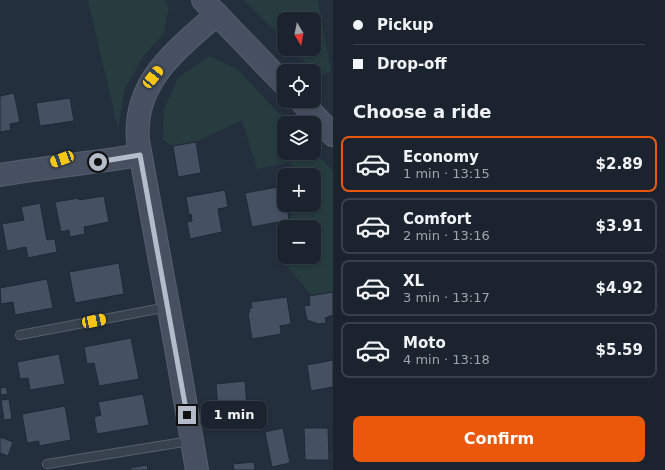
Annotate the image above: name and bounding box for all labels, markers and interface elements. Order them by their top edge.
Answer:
north arrow [277,12,321,56]
map controls [277,12,321,264]
text: Pickup [377,16,433,34]
text: Drop-off [377,55,447,73]
car [141,64,165,90]
button: locate [277,64,321,108]
text: Choose a ride [353,101,492,122]
button: layers [277,116,321,160]
icon: car [355,146,391,182]
text: Economy [403,148,479,166]
car [49,149,75,169]
route start [89,153,107,171]
text: $2.89 [596,155,643,173]
text: 1 min · 13:15 [403,166,490,181]
button: + [277,168,321,212]
icon: car [355,208,391,244]
text: Comfort [403,210,471,228]
text: $3.91 [596,217,643,235]
button: − [277,220,321,264]
text: 2 min · 13:16 [403,228,490,243]
icon: car [355,270,391,306]
text: XL [403,272,424,290]
text: $4.92 [596,279,643,297]
text: 3 min · 13:17 [403,290,490,305]
car [81,313,107,329]
icon: car [355,332,391,368]
text: Moto [403,334,446,352]
text: $5.59 [596,341,643,359]
text: 4 min · 13:18 [403,352,490,367]
callout: 1 min [201,401,267,429]
route end [178,406,196,424]
text: 1 min [214,407,254,422]
button: Confirm [353,416,645,462]

